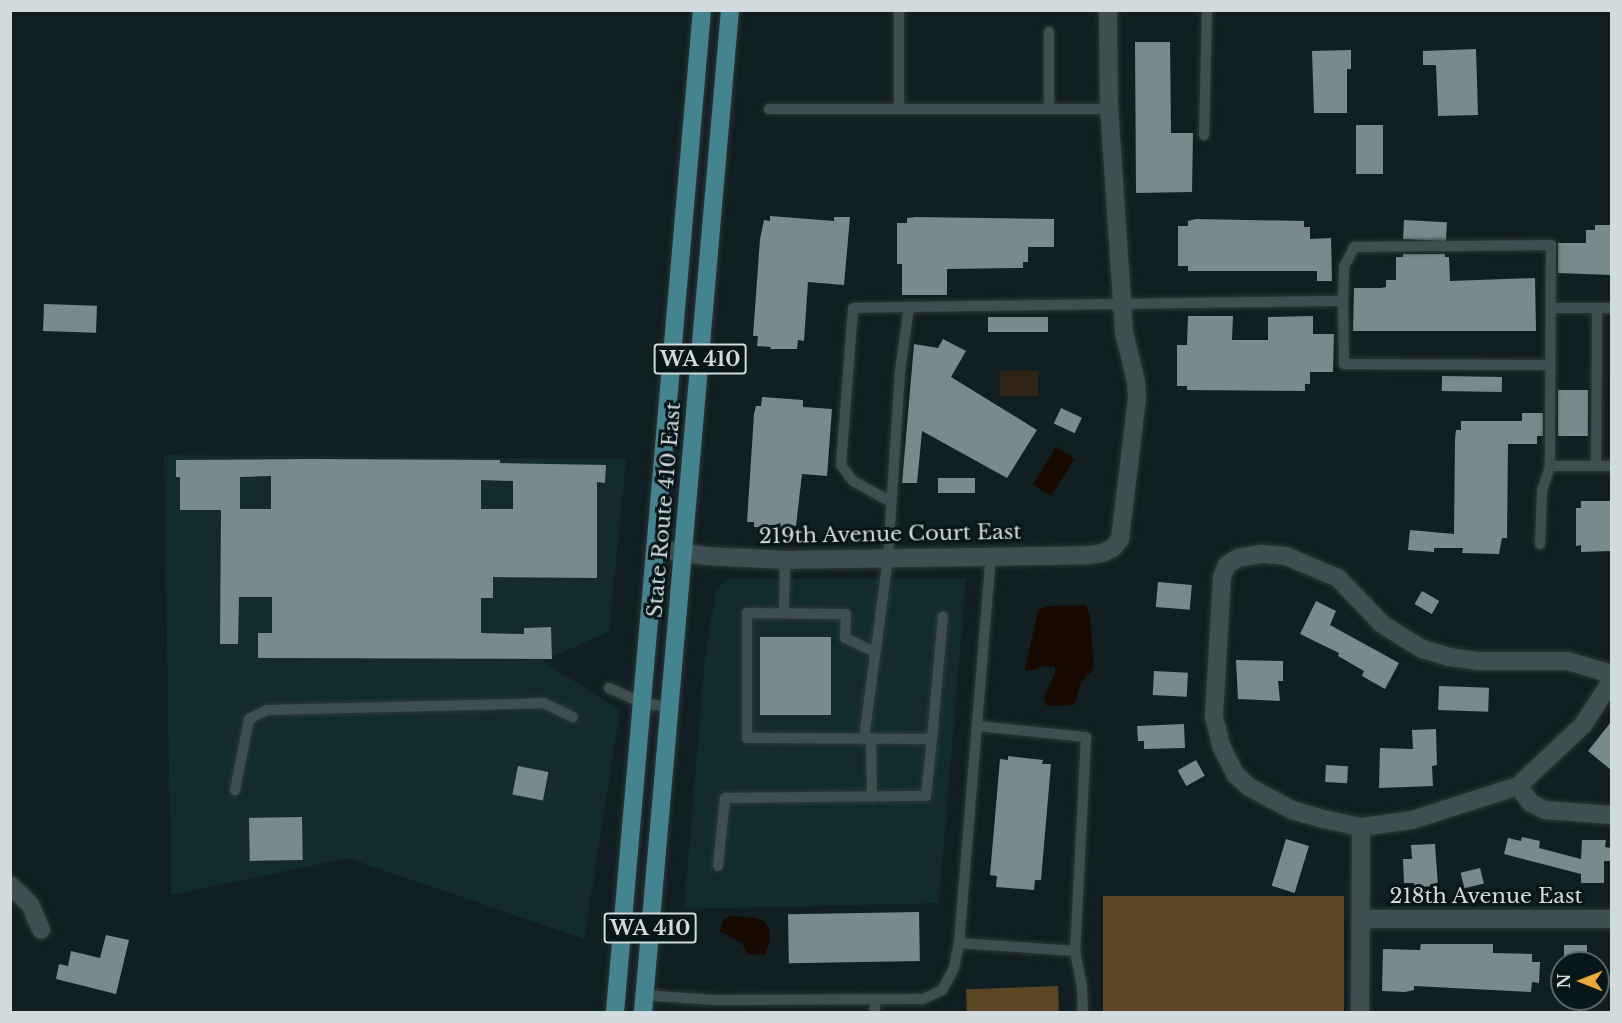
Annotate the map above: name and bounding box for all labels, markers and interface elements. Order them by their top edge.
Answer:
road number: WA 410 [652,342,748,376]
street label: State Route 410 East [642,401,686,619]
street label: 219th Avenue Court East [758,519,1022,549]
street label: 218th Avenue East [1389,883,1583,909]
road number: WA 410 [602,911,698,945]
north arrow [1550,951,1610,1011]
text: N [1554,973,1574,989]

